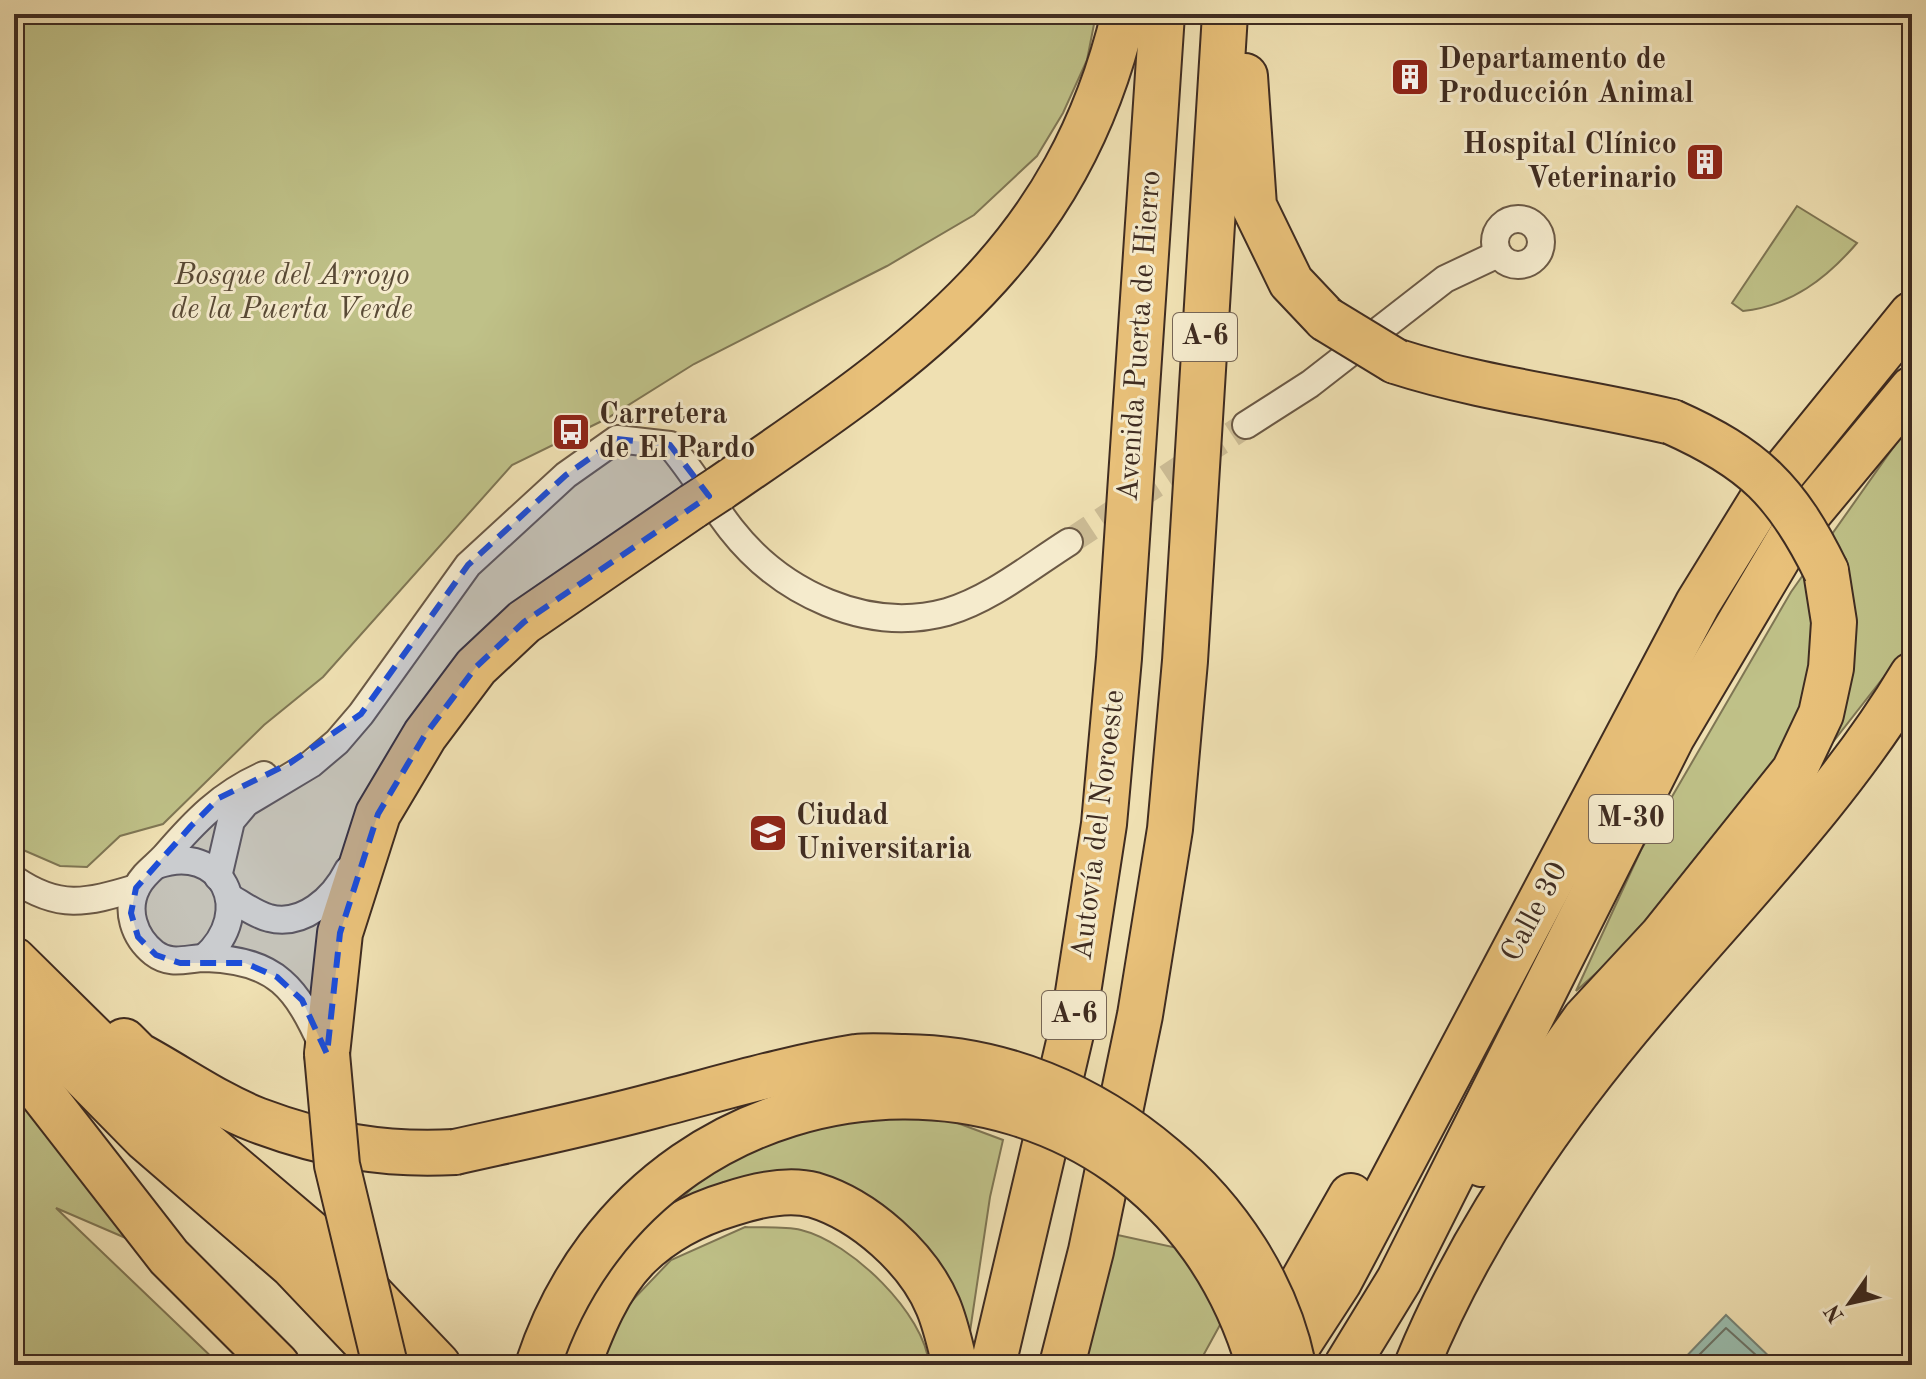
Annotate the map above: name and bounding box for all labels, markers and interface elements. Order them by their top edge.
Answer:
place label: Departamento de Producción Animal [1438,45,1694,109]
building icon: Departamento de Producción Animal [1389,56,1431,98]
place label: Hospital Clínico Veterinario [1463,130,1677,194]
building icon: Hospital Clínico Veterinario [1684,141,1726,183]
street label: Avenida Puerta de Hierro [1113,170,1167,502]
park label: Bosque del Arroyo de la Puerta Verde [171,261,413,325]
road number: A-6 [1173,313,1237,361]
place label: Carretera de El Pardo [599,400,755,464]
bus stop icon: Carretera de El Pardo [550,411,592,453]
street label: Autovía del Noroeste [1068,688,1130,962]
road number: M-30 [1589,795,1673,843]
place label: Ciudad Universitaria [796,801,972,865]
school or university icon: Ciudad Universitaria [747,812,789,854]
street label: Calle 30 [1496,857,1574,967]
road number: A-6 [1042,991,1106,1039]
north arrow [1810,1263,1890,1343]
text: N [1821,1300,1849,1326]

